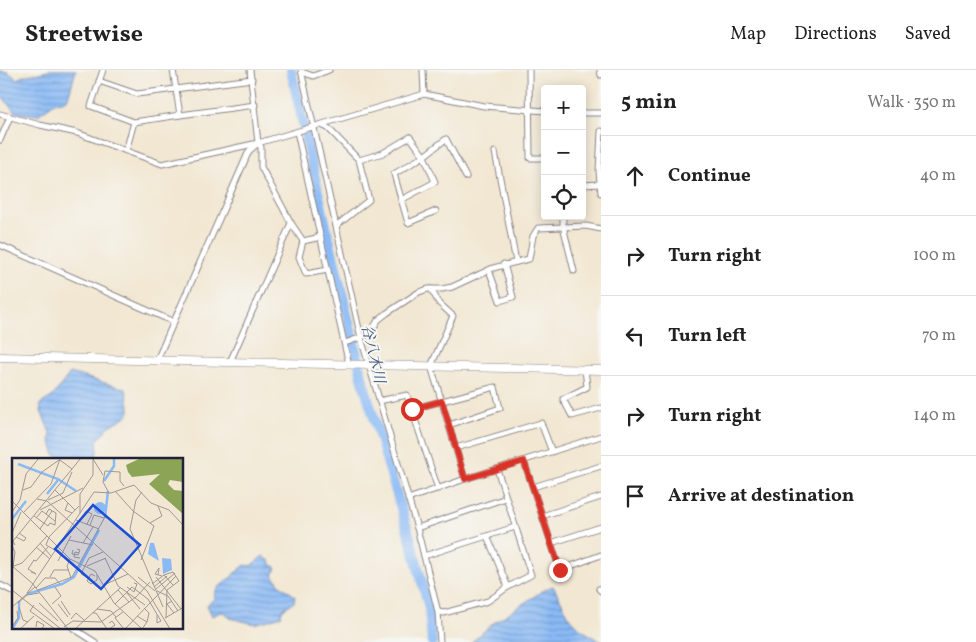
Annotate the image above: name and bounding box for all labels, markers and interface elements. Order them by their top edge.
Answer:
text: Streetwise [25,18,143,52]
text: Map [730,22,766,47]
text: Directions [794,22,877,47]
text: Saved [905,22,951,47]
map controls [541,85,586,220]
button: + [541,85,586,130]
text: 5 min [621,88,677,117]
text: Walk · 350 m [868,92,956,114]
button: − [541,130,586,175]
icon: ahead [621,162,649,190]
text: Continue [668,163,751,189]
text: 40 m [920,165,956,187]
button: locate [541,175,586,220]
icon: right [621,242,649,270]
text: Turn right [668,243,761,269]
text: 100 m [913,245,956,267]
water label: 谷八木川 [355,322,389,388]
icon: left [621,322,649,350]
text: Turn left [668,323,747,349]
text: 70 m [922,325,956,347]
route start [401,398,424,421]
icon: right [621,402,649,430]
text: Turn right [668,403,761,429]
text: 140 m [914,405,956,427]
inset map [12,458,184,630]
icon: arrive [621,482,649,510]
text: Arrive at destination [668,483,854,509]
route end [549,559,572,582]

